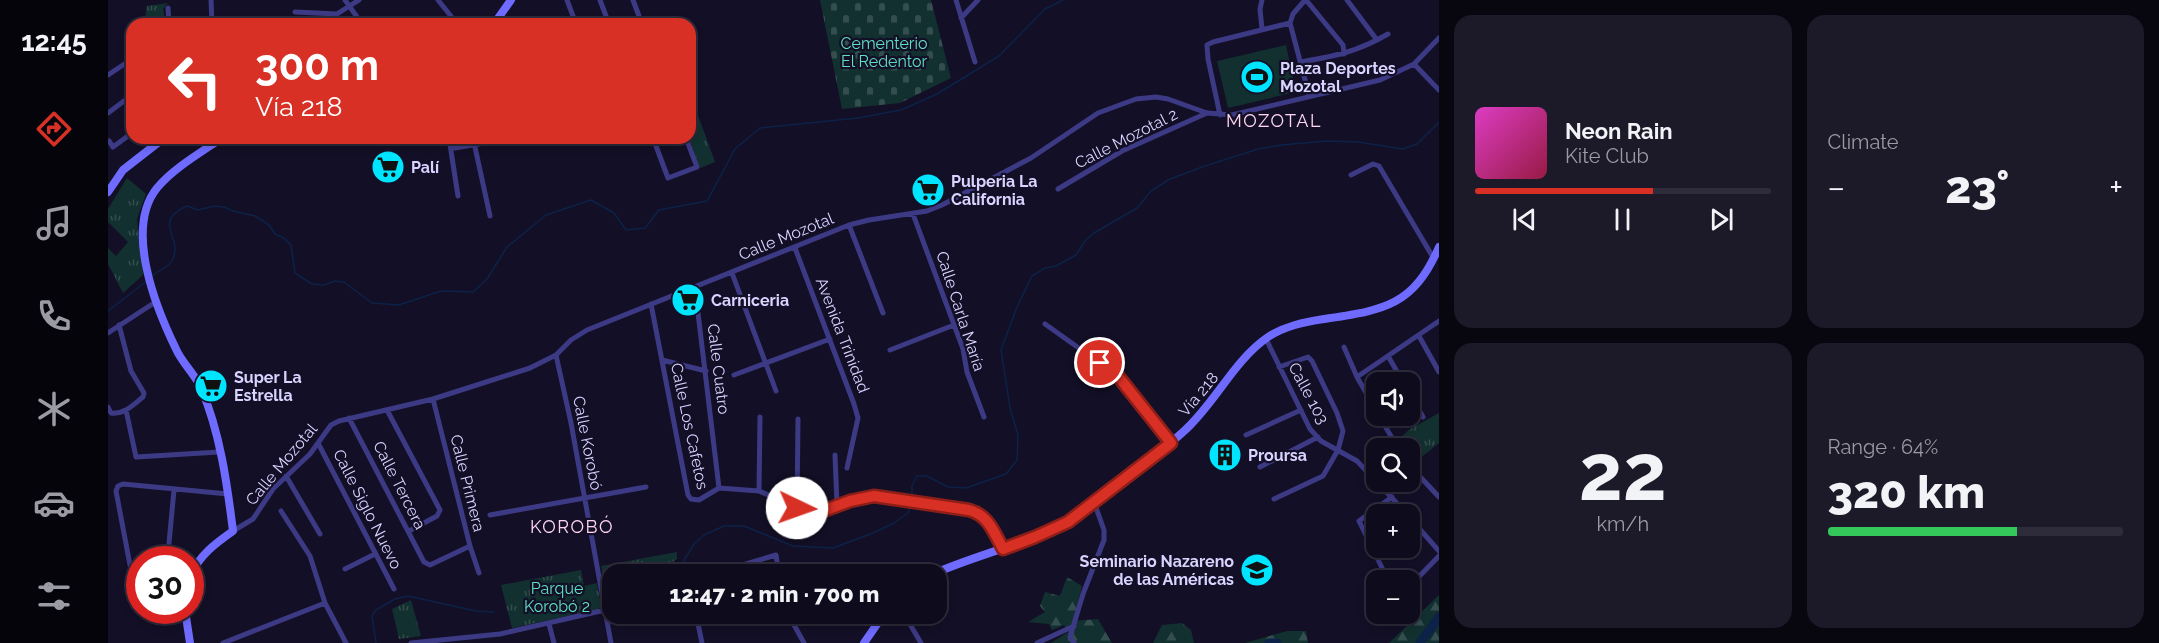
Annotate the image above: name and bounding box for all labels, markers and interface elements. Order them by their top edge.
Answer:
text: 12:45 [21,26,87,57]
park label: Cementerio El Redentor [841,34,927,71]
text: 300 m [255,41,379,90]
icon: left [156,42,234,120]
sports icon: Plaza Deportes Mozotal [1239,59,1275,95]
place label: Plaza Deportes Mozotal [1280,59,1396,96]
text: Vía 218 [255,91,342,122]
street label: Calle Mozotal 2 [1072,104,1181,172]
icon: directions [33,108,75,150]
district label: MOZOTAL [1226,110,1322,131]
text: Neon Rain [1565,118,1673,144]
text: Climate [1828,130,1899,154]
text: Kite Club [1565,144,1649,168]
supermarket icon: Palí [370,149,406,185]
place label: Palí [411,158,440,177]
text: 23° [1945,161,2009,214]
text: − [1828,168,1845,207]
text: + [2109,168,2123,207]
supermarket icon: Pulperia La California [910,172,946,208]
place label: Pulperia La California [951,172,1037,209]
icon: music [33,202,75,244]
icon: previous [1508,203,1541,236]
icon: pause [1606,203,1639,236]
icon: next [1705,203,1738,236]
street label: Calle Mozotal [736,209,837,264]
street label: Calle Carla María [932,249,989,373]
street label: Avenida Trinidad [812,275,873,396]
supermarket icon: Carniceria [670,282,706,318]
place label: Carniceria [711,291,789,310]
icon: phone [33,295,75,337]
street label: Calle Cuatro [704,323,733,416]
pin [1074,337,1125,388]
icon: arrive [1083,346,1116,379]
street label: Calle 103 [1284,359,1333,427]
street label: Calle Los Cafetos [667,361,712,491]
supermarket icon: Super La Estrella [193,368,229,404]
place label: Super La Estrella [234,368,302,405]
street label: Vía 218 [1174,368,1222,420]
map controls [1366,372,1420,624]
button: sound [1366,372,1420,426]
icon: climate [33,388,75,430]
street label: Calle Korobó [569,394,606,492]
street label: Calle Mozotal [242,419,321,509]
text: 22 [1579,427,1667,518]
street label: Calle Primera [446,433,489,534]
text: Range · 64% [1828,435,1938,459]
building icon: Proursa [1207,437,1243,473]
street label: Calle Tercera [369,438,430,533]
button: search [1366,438,1420,492]
street label: Calle Siglo Nuevo [329,446,406,572]
place label: Proursa [1248,446,1307,465]
text: 320 km [1828,466,1985,519]
position arrow [765,476,829,540]
icon: car [33,482,75,524]
button: + [1366,504,1420,558]
text: km/h [1596,512,1649,536]
district label: KOROBÓ [530,515,614,537]
speed limit sign: 30 [126,546,204,624]
place label: Seminario Nazareno de las Américas [1080,552,1234,589]
school or university icon: Seminario Nazareno de las Américas [1239,552,1275,588]
button: − [1366,570,1420,624]
icon: filters [33,575,75,617]
park label: Parque Korobó 2 [524,579,590,616]
text: 12:47 · 2 min · 700 m [670,581,879,607]

